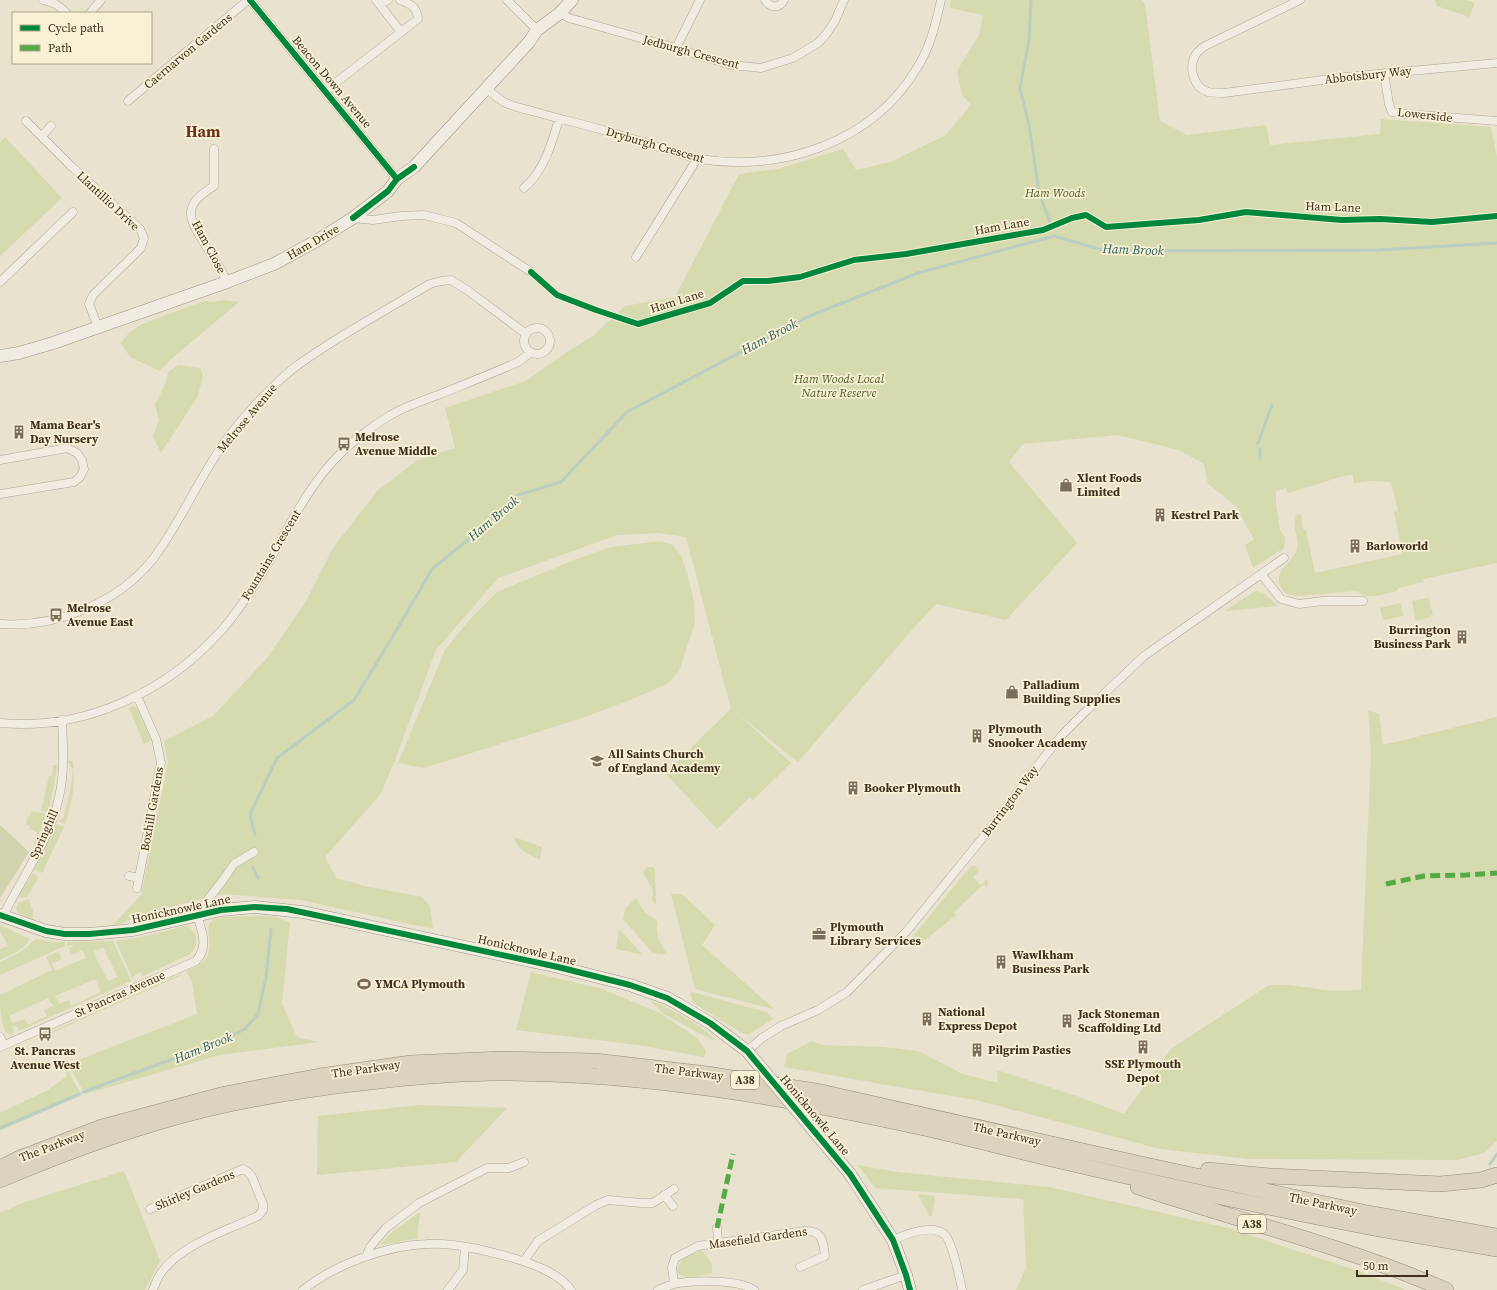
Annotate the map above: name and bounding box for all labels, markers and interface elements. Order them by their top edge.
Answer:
street label: Caernarvon Gardens [141,9,235,93]
legend [12,12,152,64]
text: Cycle path [48,20,104,36]
street label: Jedburgh Crescent [640,31,741,73]
street label: Beacon Down Avenue [289,32,375,132]
text: Path [48,40,72,56]
street label: Abbotsbury Way [1324,62,1413,88]
street label: Lowerside [1397,104,1453,126]
district label: Ham [186,120,221,142]
street label: Dryburgh Crescent [604,123,706,167]
street label: Llantillio Drive [73,168,143,234]
park label: Ham Woods [1024,185,1086,201]
street label: Ham Lane [1305,198,1361,216]
street label: Ham Lane [973,213,1031,239]
street label: Ham Close [188,218,230,276]
street label: Ham Drive [284,221,342,263]
water label: Ham Brook [1101,240,1165,259]
street label: Ham Lane [648,285,706,317]
water label: Ham Brook [737,314,801,359]
park label: Ham Woods Local Nature Reserve [793,371,885,401]
street label: Melrose Avenue [213,380,281,456]
place label: Mama Bear's Day Nursery [30,417,101,447]
building icon: Mama Bear's Day Nursery [11,424,27,440]
place label: Melrose Avenue Middle [355,429,437,459]
bus stop icon: Melrose Avenue Middle [336,436,352,452]
place label: Xlent Foods Limited [1077,470,1142,500]
shop icon: Xlent Foods Limited [1058,477,1074,493]
water label: Ham Brook [464,492,523,545]
street label: Fountains Crescent [238,507,304,603]
building icon: Kestrel Park [1152,507,1168,523]
place label: Kestrel Park [1171,507,1240,523]
building icon: Barloworld [1347,538,1363,554]
place label: Barloworld [1366,538,1428,554]
place label: Melrose Avenue East [67,600,134,630]
bus stop icon: Melrose Avenue East [48,607,64,623]
place label: Burrington Business Park [1374,622,1452,652]
building icon: Burrington Business Park [1454,629,1470,645]
place label: Palladium Building Supplies [1023,677,1121,707]
shop icon: Palladium Building Supplies [1004,684,1020,700]
place label: Plymouth Snooker Academy [988,721,1088,751]
building icon: Plymouth Snooker Academy [969,728,985,744]
place label: All Saints Church of England Academy [608,746,721,776]
school or university icon: All Saints Church of England Academy [589,753,605,769]
street label: Burrington Way [978,762,1042,840]
street label: Boxhill Gardens [137,765,167,853]
building icon: Booker Plymouth [845,780,861,796]
place label: Booker Plymouth [864,780,961,796]
street label: Springhill [26,806,62,861]
street label: Honicknowle Lane [130,891,232,927]
place label: Plymouth Library Services [830,919,921,949]
office icon: Plymouth Library Services [811,926,827,942]
street label: Honicknowle Lane [476,931,578,969]
place label: Wawlkham Business Park [1012,947,1090,977]
building icon: Wawlkham Business Park [993,954,1009,970]
street label: St Pancras Avenue [72,967,168,1021]
sports icon: YMCA Plymouth [356,976,372,992]
place label: YMCA Plymouth [375,976,466,992]
place label: National Express Depot [938,1004,1018,1034]
place label: Jack Stoneman Scaffolding Ltd [1077,1006,1161,1036]
building icon: National Express Depot [919,1011,935,1027]
building icon: Jack Stoneman Scaffolding Ltd [1059,1013,1075,1029]
bus stop icon: St. Pancras Avenue West [37,1026,53,1042]
water label: Ham Brook [171,1028,236,1067]
building icon: SSE Plymouth Depot [1135,1039,1151,1055]
building icon: Pilgrim Pasties [969,1042,985,1058]
place label: Pilgrim Pasties [988,1042,1072,1058]
place label: St. Pancras Avenue West [10,1043,80,1073]
street label: The Parkway [331,1056,402,1082]
place label: SSE Plymouth Depot [1105,1056,1182,1086]
street label: The Parkway [654,1060,725,1084]
road number: A38 [731,1071,759,1089]
street label: Honicknowle Lane [776,1071,854,1159]
street label: The Parkway [972,1118,1043,1150]
street label: The Parkway [17,1126,88,1166]
street label: Shirley Gardens [153,1166,237,1214]
street label: The Parkway [1288,1189,1359,1219]
road number: A38 [1238,1215,1266,1233]
street label: Masefield Gardens [708,1223,808,1253]
scale bar [1357,1252,1427,1278]
text: 50 m [1363,1258,1389,1274]

